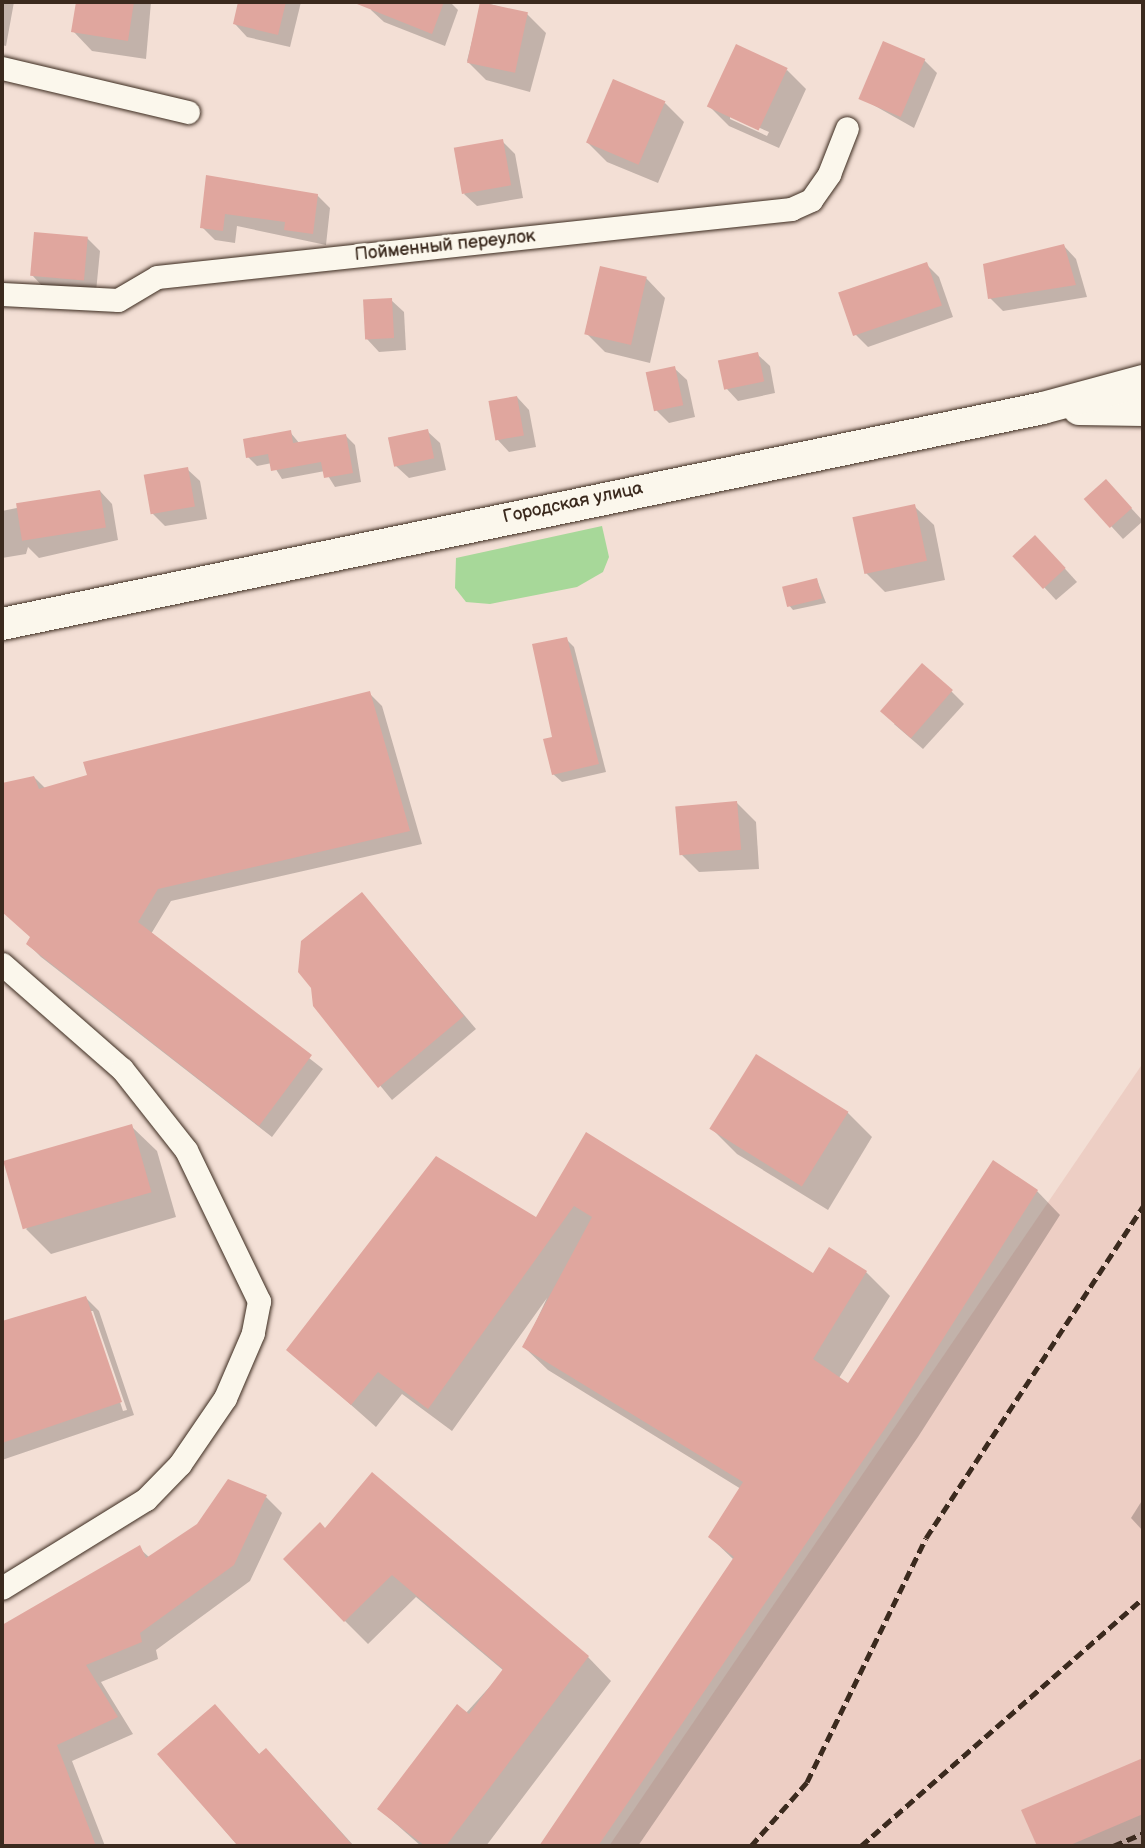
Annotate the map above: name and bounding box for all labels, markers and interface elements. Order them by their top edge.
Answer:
street label: Пойменный переулок [354,226,536,266]
street label: Городская улица [501,478,645,528]

